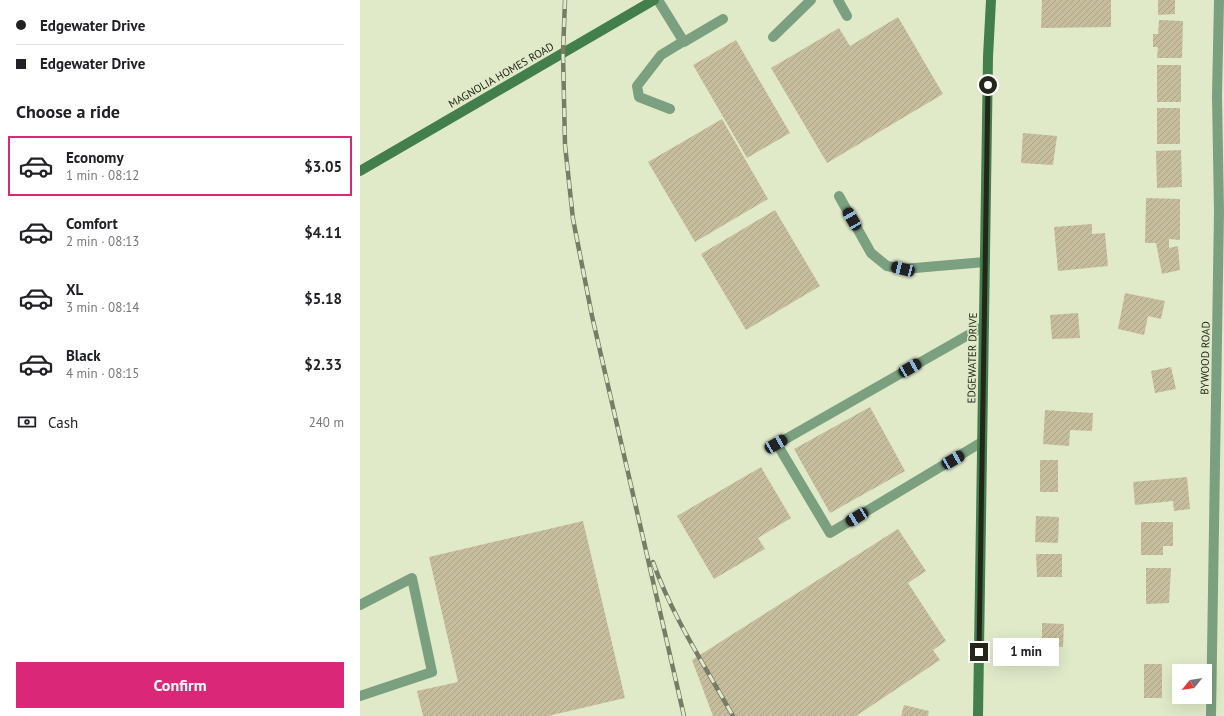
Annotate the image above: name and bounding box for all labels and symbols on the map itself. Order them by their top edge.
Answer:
street label: MAGNOLIA HOMES ROAD [446,39,556,111]
route start [979,76,997,94]
car [841,206,863,232]
car [890,260,916,278]
street label: EDGEWATER DRIVE [964,312,980,404]
street label: BYWOOD ROAD [1197,321,1213,395]
car [897,357,923,379]
car [763,433,789,455]
car [940,449,966,471]
car [844,506,870,528]
callout: 1 min [993,638,1059,666]
route end [970,643,988,661]
north arrow [1172,664,1212,704]

